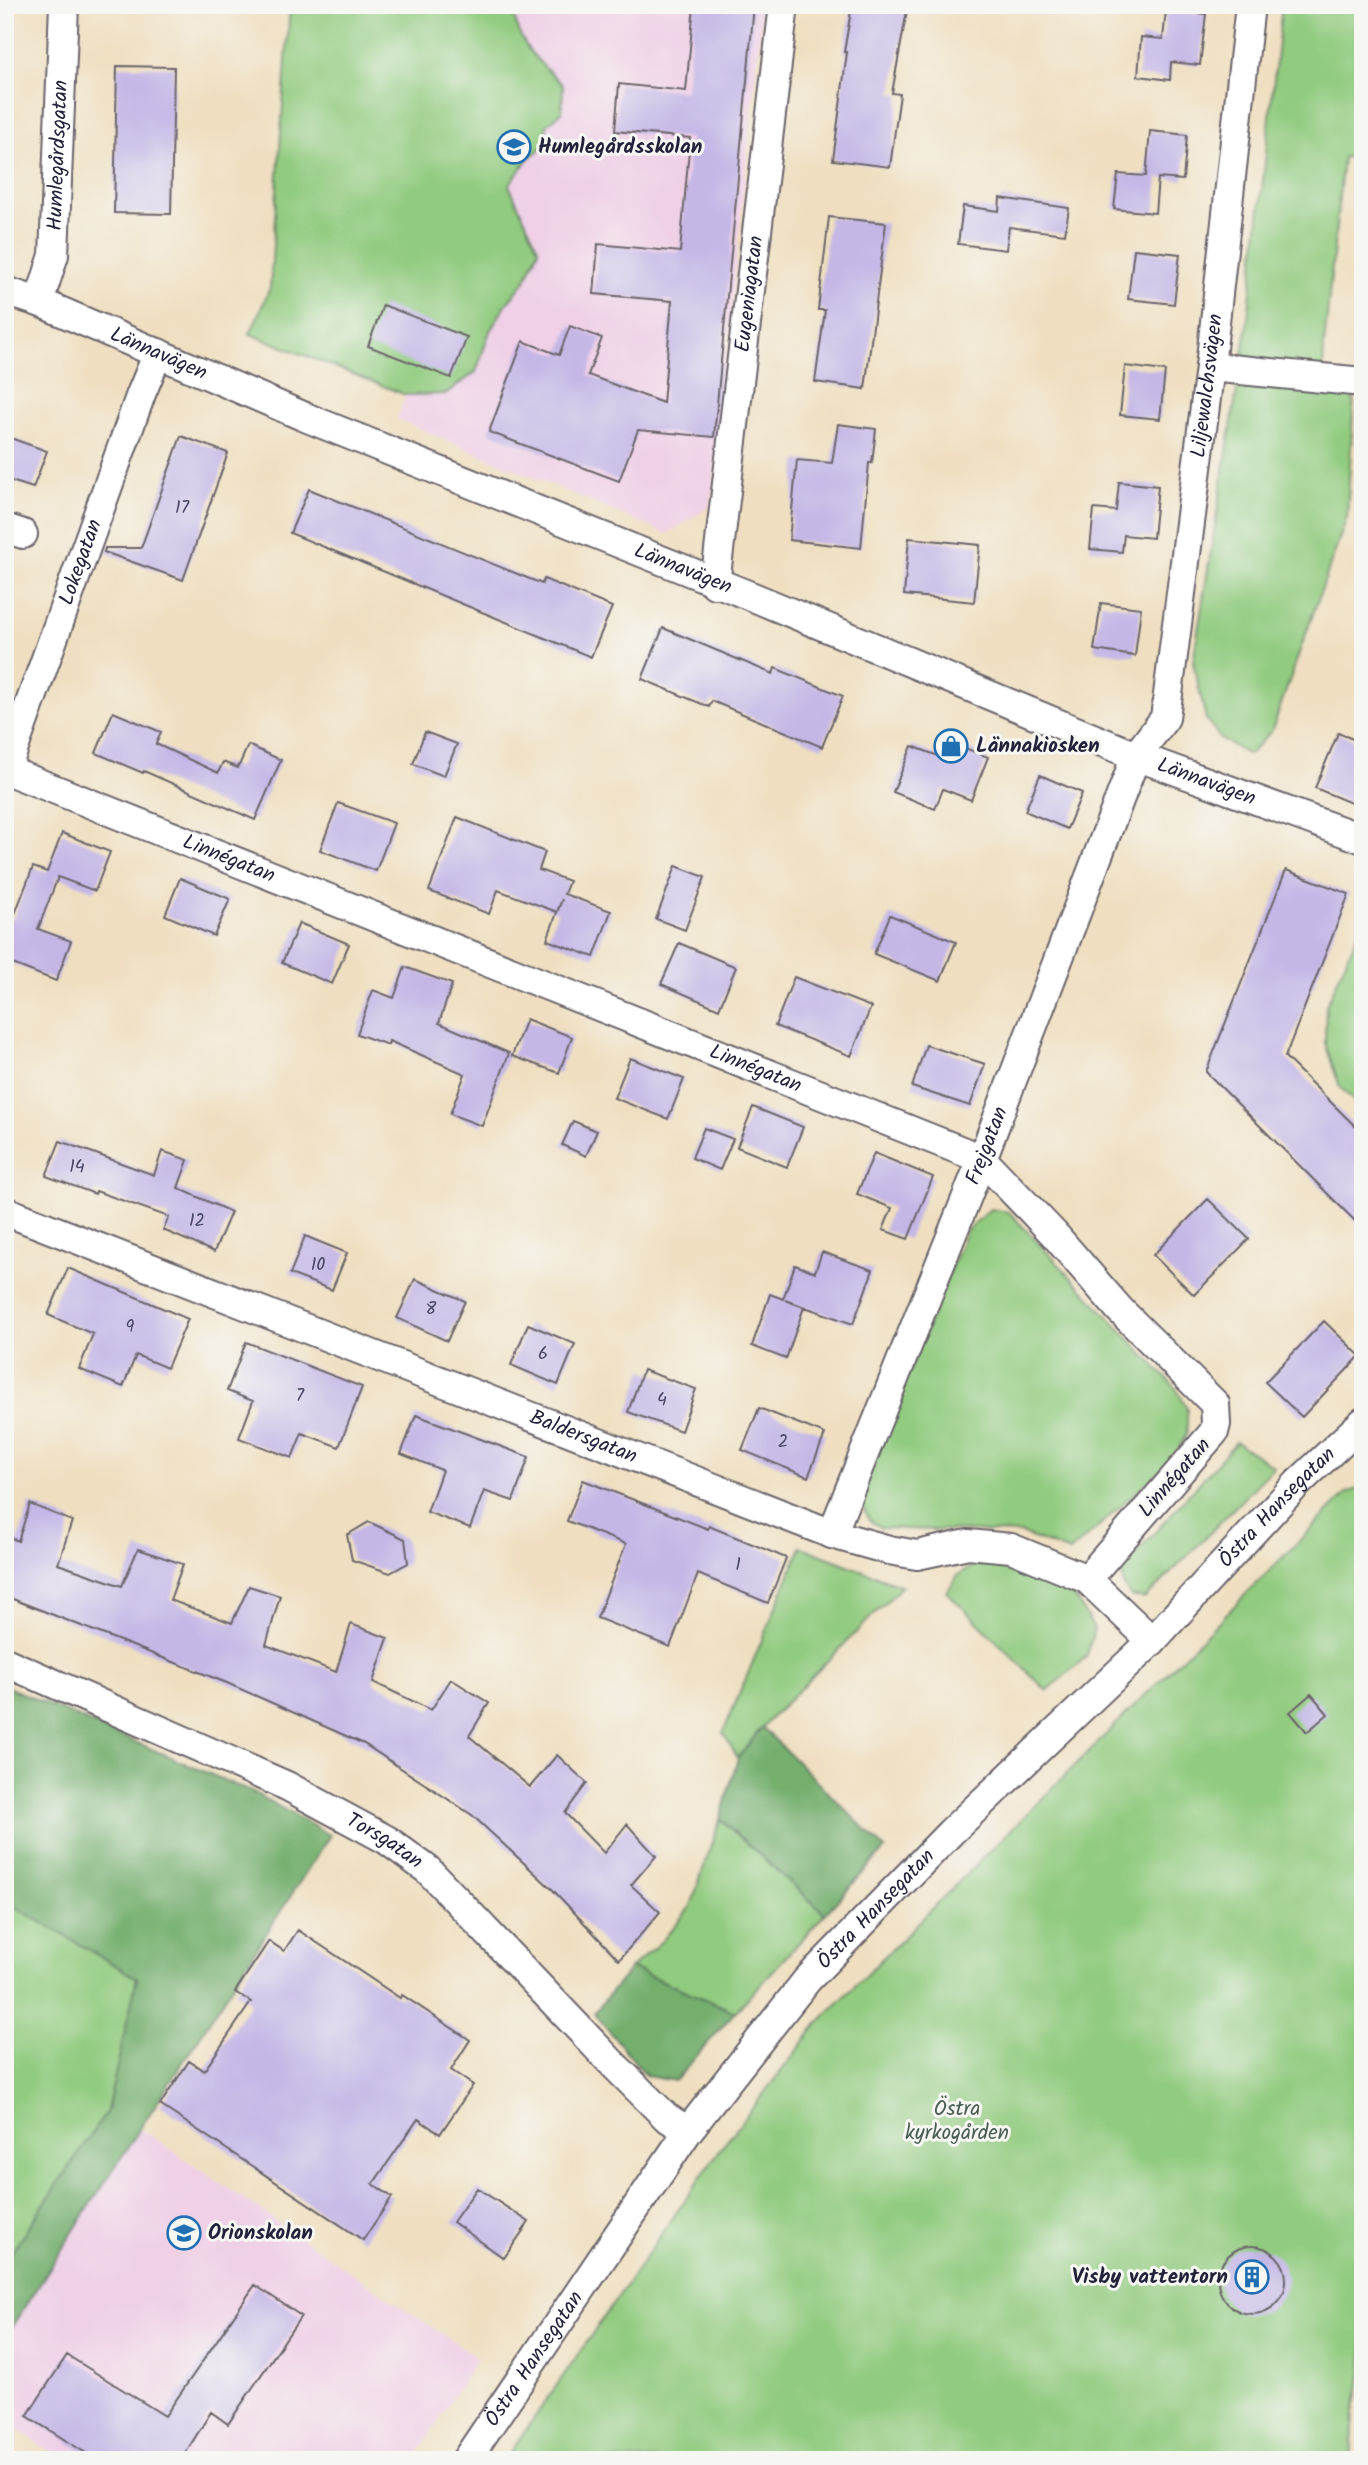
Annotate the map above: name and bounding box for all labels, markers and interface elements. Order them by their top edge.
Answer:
street label: Humlegårdsgatan [38,79,77,231]
school or university icon: Humlegårdsskolan [495,128,533,166]
place label: Humlegårdsskolan [538,131,702,164]
street label: Eugeniagatan [726,234,773,354]
street label: Liljewalchsvägen [1182,312,1232,460]
street label: Lännavägen [105,318,212,389]
house number: 17 [175,494,190,523]
street label: Lokegatan [50,515,111,610]
street label: Lännavägen [629,534,737,603]
shop icon: Lännakiosken [932,727,970,765]
place label: Lännakiosken [976,730,1100,763]
street label: Lännavägen [1152,749,1260,815]
street label: Linnégatan [178,826,280,892]
street label: Linnégatan [704,1035,807,1102]
street label: Frejgatan [957,1102,1017,1190]
house number: 14 [69,1153,85,1182]
house number: 12 [189,1207,205,1236]
house number: 10 [311,1251,325,1280]
house number: 8 [426,1295,437,1324]
house number: 9 [126,1313,135,1342]
house number: 6 [538,1340,548,1369]
house number: 7 [296,1382,305,1411]
house number: 4 [657,1386,667,1415]
street label: Baldersgatan [525,1401,642,1473]
house number: 2 [778,1428,788,1457]
street label: Linnégatan [1131,1431,1219,1525]
street label: Östra Hansegatan [1211,1439,1343,1576]
house number: 1 [735,1551,741,1580]
street label: Torsgatan [340,1804,430,1878]
street label: Östra Hansegatan [809,1841,943,1977]
park label: Östra kyrkogården [905,2093,1009,2150]
school or university icon: Orionskolan [165,2214,203,2252]
place label: Orionskolan [208,2217,313,2250]
building icon: Visby vattentorn [1233,2258,1271,2296]
place label: Visby vattentorn [1072,2261,1228,2294]
street label: Östra Hansegatan [476,2284,592,2434]

